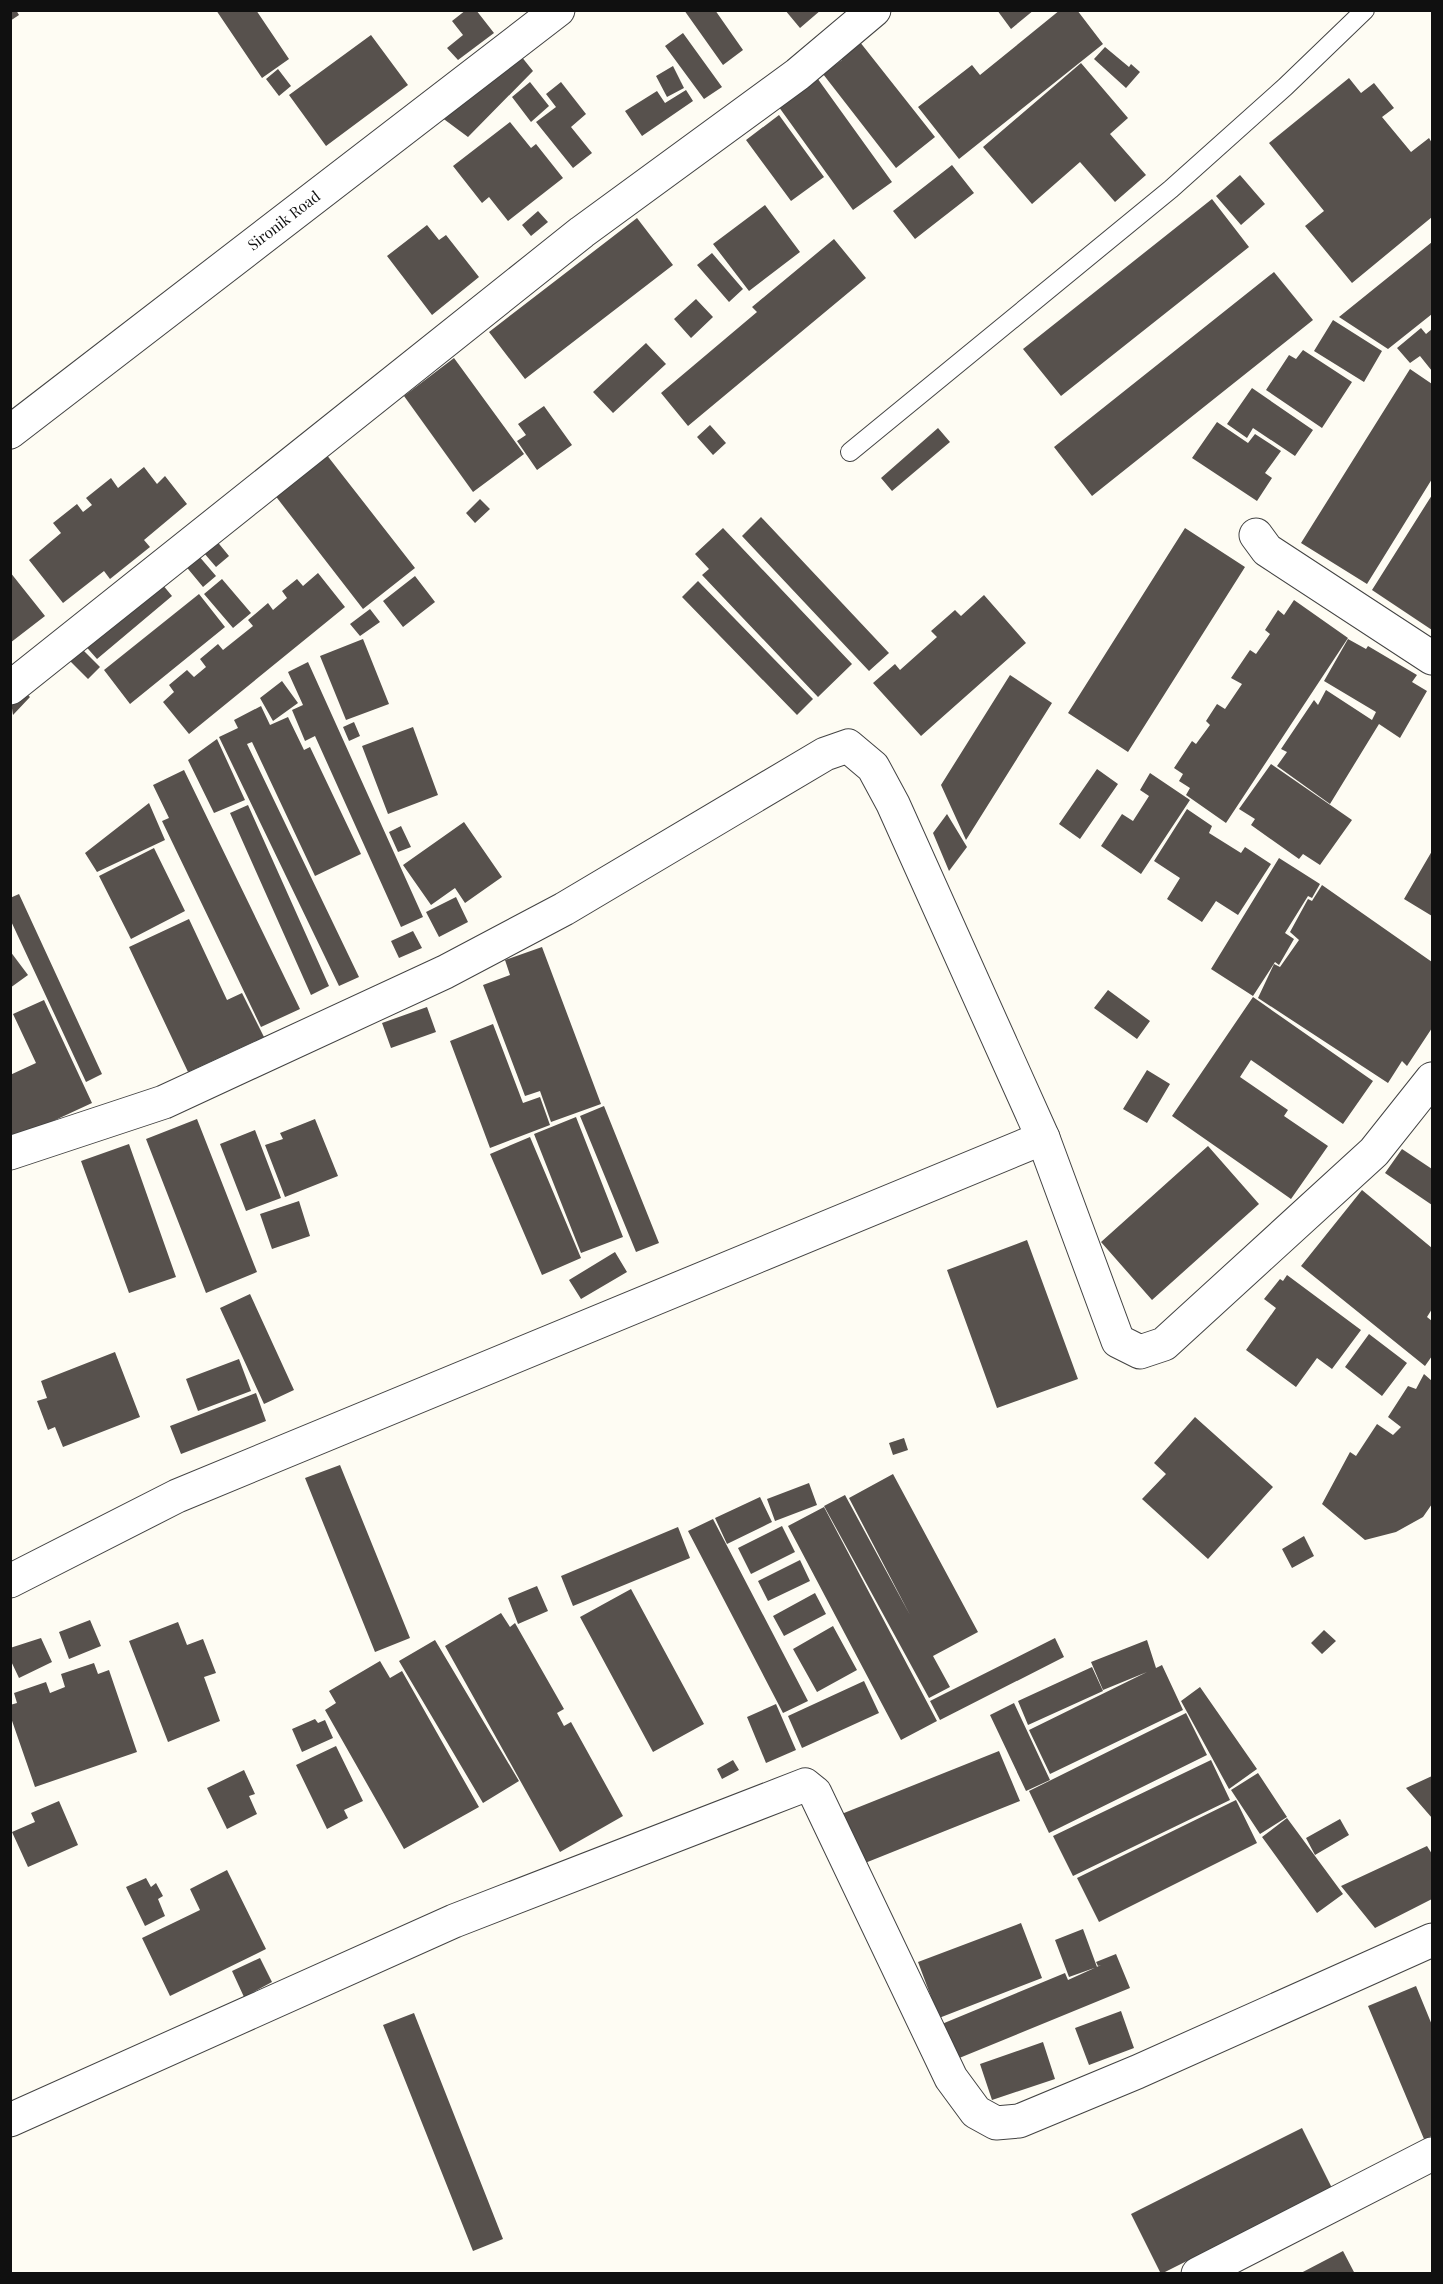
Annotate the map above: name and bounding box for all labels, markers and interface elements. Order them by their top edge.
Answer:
street label: Sironik Road [243,186,324,254]

